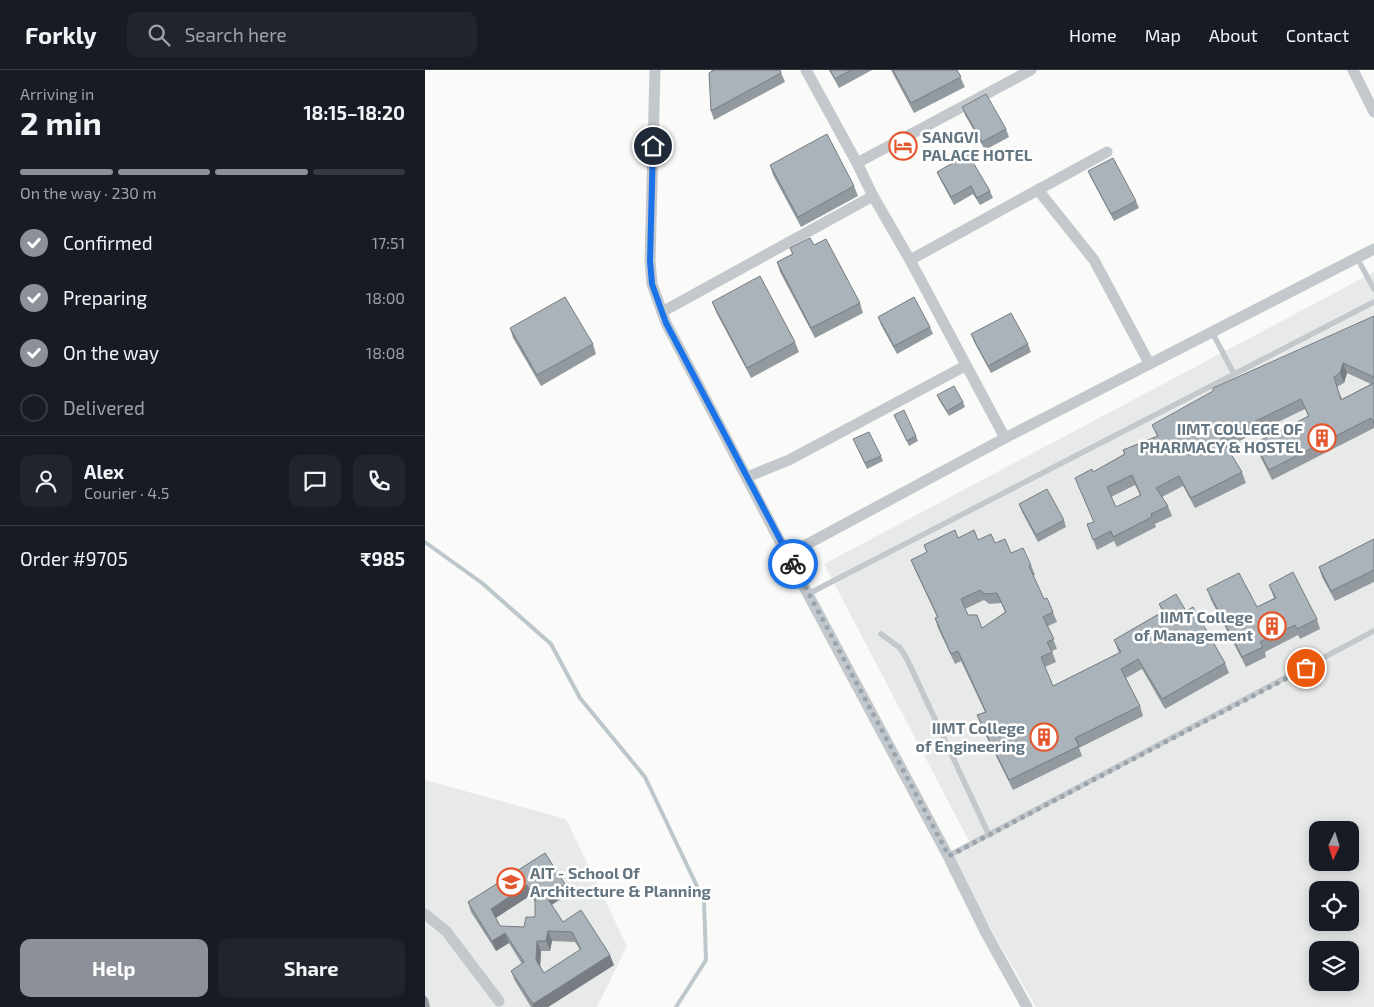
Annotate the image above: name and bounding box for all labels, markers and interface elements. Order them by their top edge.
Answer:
search box [127,12,477,57]
text: Forkly [25,20,97,49]
icon: search [145,21,173,49]
text: Search here [185,23,287,46]
text: Home [1069,24,1117,46]
text: Map [1145,24,1181,46]
text: About [1209,24,1258,46]
text: Contact [1286,24,1349,46]
text: Arriving in [20,84,94,103]
text: 18:15–18:20 [303,101,405,124]
text: 2 min [20,103,102,141]
pin [632,125,674,167]
place label: SANGVI PALACE HOTEL [922,127,1033,164]
hotel icon: SANGVI PALACE HOTEL [888,131,918,161]
icon: home [639,132,667,160]
text: On the way · 230 m [20,183,157,202]
icon: check [20,229,48,257]
text: Confirmed [63,231,153,254]
text: 17:51 [372,233,405,252]
icon: check [20,284,48,312]
text: Preparing [63,286,147,309]
text: 18:00 [366,288,405,307]
icon: check [20,339,48,367]
text: On the way [63,341,159,364]
text: 18:08 [366,343,405,362]
text: Delivered [63,396,145,419]
place label: IIMT COLLEGE OF PHARMACY & HOSTEL [1139,419,1303,456]
building icon: IIMT COLLEGE OF PHARMACY & HOSTEL [1307,423,1337,453]
button: person [20,455,72,507]
button: chat [289,455,341,507]
button: phone [353,455,405,507]
text: Alex [84,460,124,483]
text: Courier · 4.5 [84,483,169,502]
courier [768,539,818,589]
text: Order #9705 [20,547,128,570]
text: ₹985 [360,547,405,570]
icon: bike [779,550,807,578]
place label: IIMT College of Management [1134,607,1253,644]
building icon: IIMT College of Management [1257,611,1287,641]
pin [1285,647,1327,689]
icon: bag [1292,654,1320,682]
place label: IIMT College of Engineering [916,718,1026,755]
building icon: IIMT College of Engineering [1029,722,1059,752]
north arrow [1309,821,1359,871]
map controls [1309,821,1359,991]
place label: AIT - School Of Architecture & Planning [530,863,712,900]
school or university icon: AIT - School Of Architecture & Planning [496,867,526,897]
button: locate [1309,881,1359,931]
button: Help [20,939,208,997]
button: Share [218,939,405,997]
button: layers [1309,941,1359,991]

